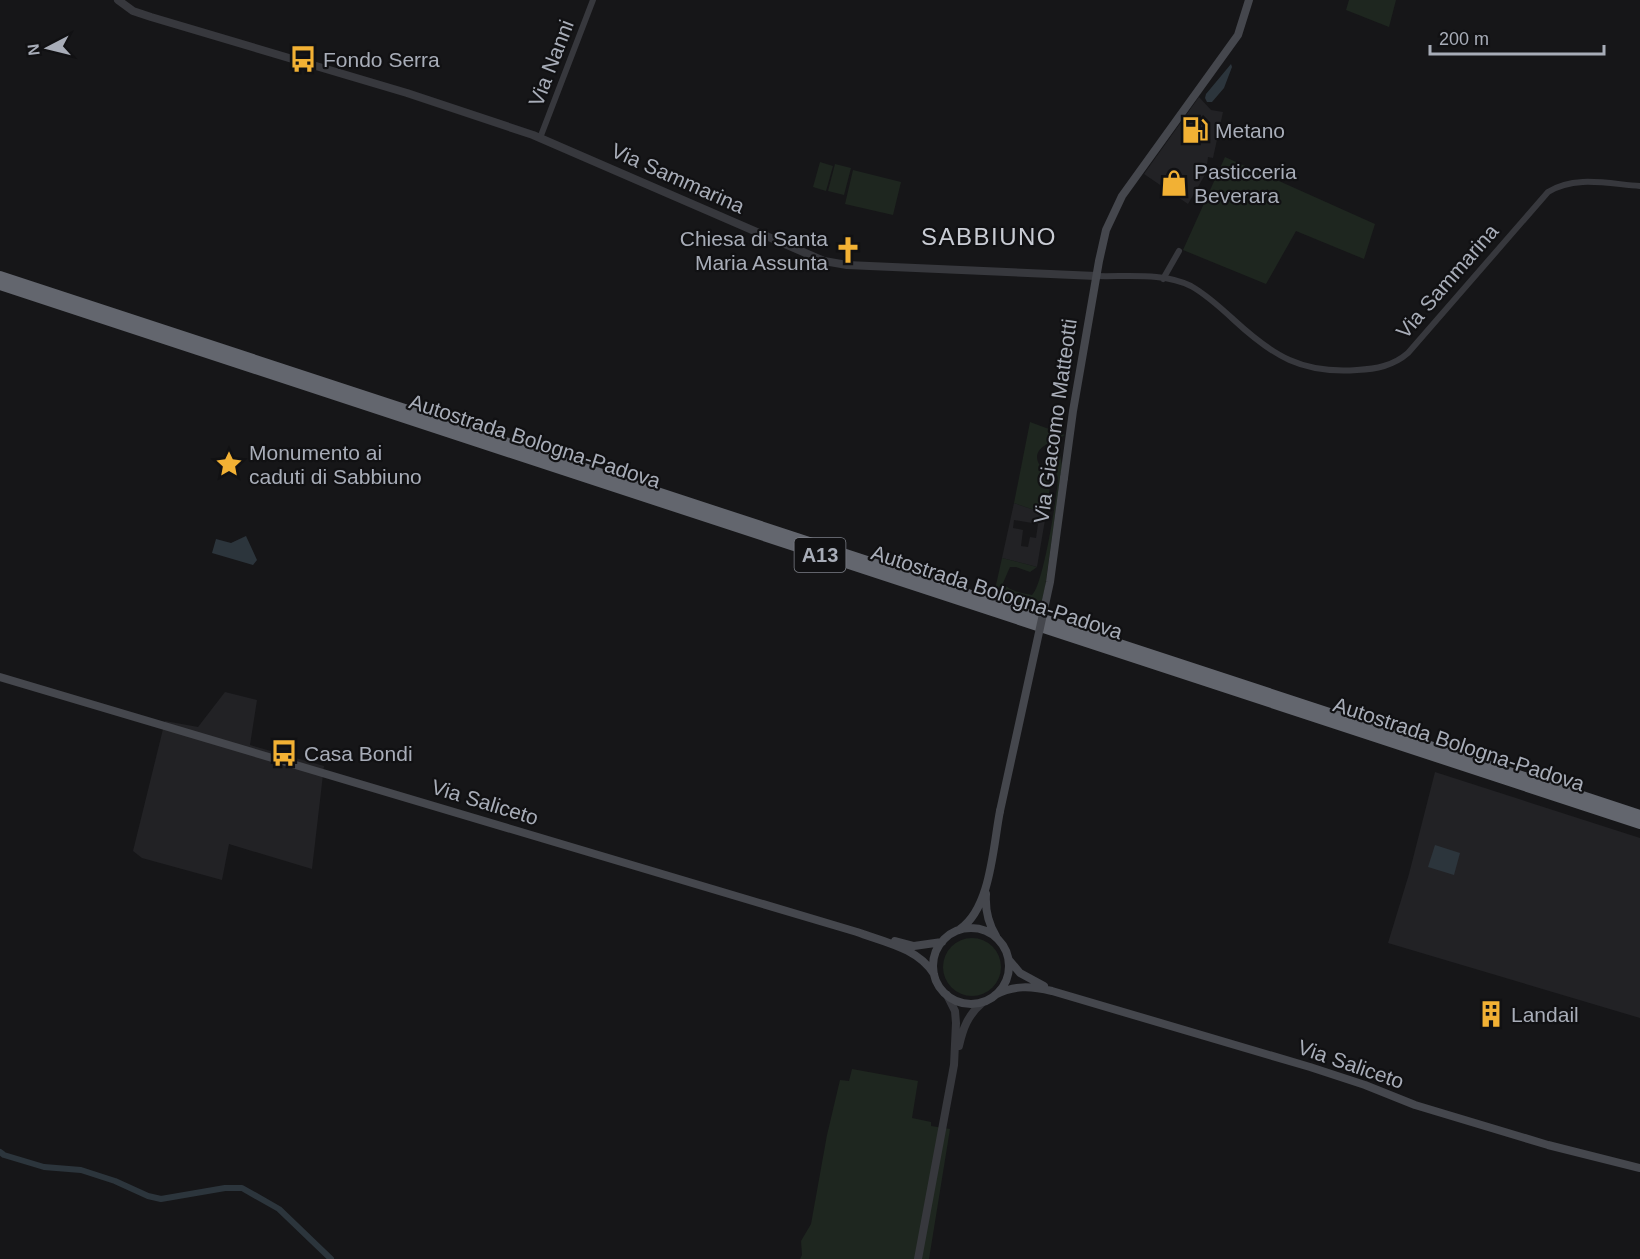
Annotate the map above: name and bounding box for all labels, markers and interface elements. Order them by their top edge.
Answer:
street label: Via Nanni [524,17,578,109]
north arrow [18,18,78,78]
scale bar [1430,18,1604,56]
text: 200 m [1439,29,1489,49]
text: N [24,43,43,57]
bus stop icon: Fondo Serra [288,44,318,74]
place label: Fondo Serra [323,48,440,71]
fuel station icon: Metano [1180,115,1210,145]
place label: Metano [1215,119,1285,142]
street label: Via Sammarina [608,138,748,218]
place label: Pasticceria Beverara [1194,160,1297,207]
shop icon: Pasticceria Beverara [1159,168,1189,198]
street label: Via Sammarina [1391,219,1503,343]
district label: SABBIUNO [921,223,1057,250]
place label: Chiesa di Santa Maria Assunta [680,227,828,274]
church icon: Chiesa di Santa Maria Assunta [833,235,863,265]
street label: Via Giacomo Matteotti [1029,317,1081,525]
street label: Autostrada Bologna-Padova [407,389,664,493]
place label: Monumento ai caduti di Sabbiuno [249,441,422,488]
place icon: Monumento ai caduti di Sabbiuno [214,449,244,479]
road number: A13 [794,538,846,572]
street label: Autostrada Bologna-Padova [869,540,1126,644]
street label: Autostrada Bologna-Padova [1331,692,1588,796]
bus stop icon: Casa Bondi [269,738,299,768]
place label: Casa Bondi [304,742,413,765]
street label: Via Saliceto [429,775,541,829]
building icon: Landail [1476,999,1506,1029]
place label: Landail [1511,1003,1579,1026]
street label: Via Saliceto [1295,1035,1407,1093]

